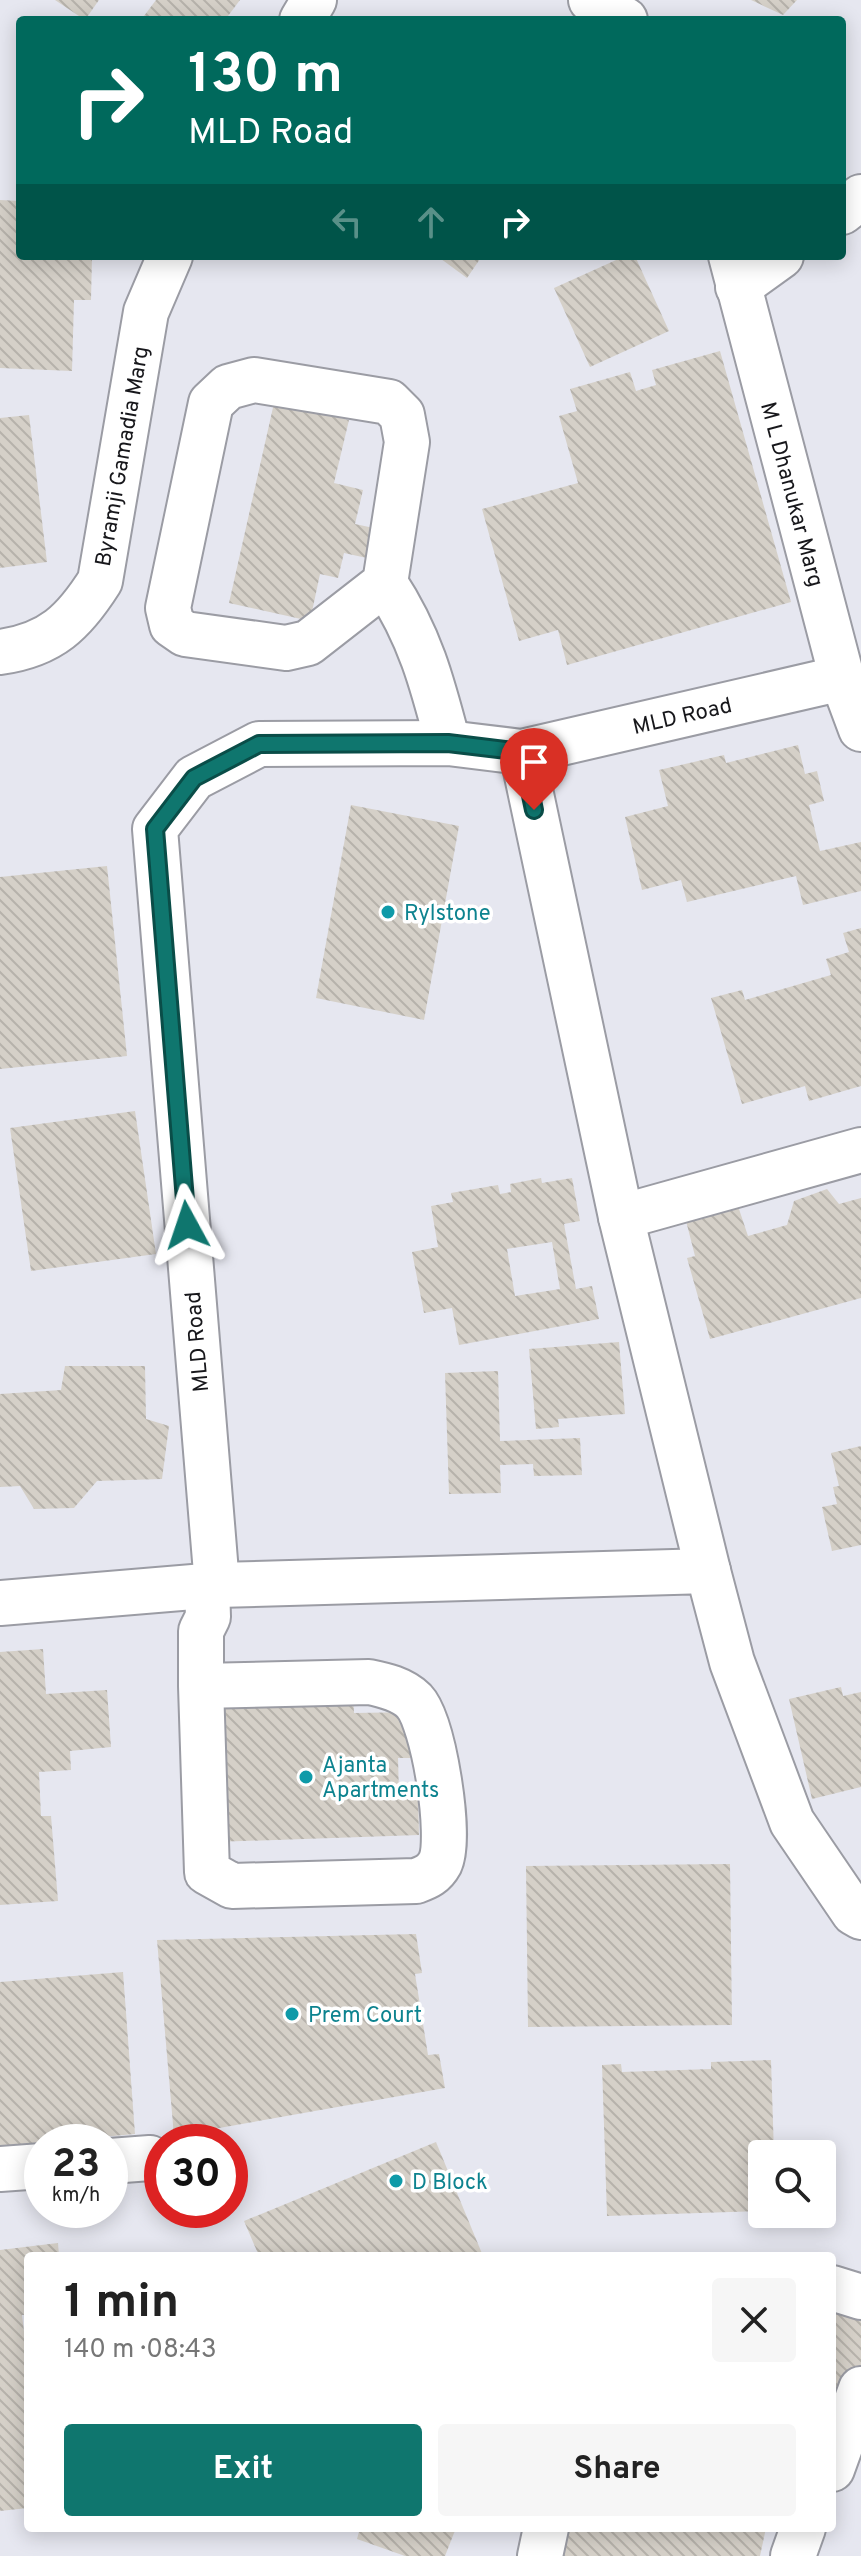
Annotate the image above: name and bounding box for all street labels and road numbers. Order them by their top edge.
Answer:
street label: Byramji Gamadia Marg [91,344,156,569]
street label: M L Dhanukar Marg [753,399,828,590]
street label: MLD Road [630,693,735,742]
street label: MLD Road [181,1290,216,1393]

